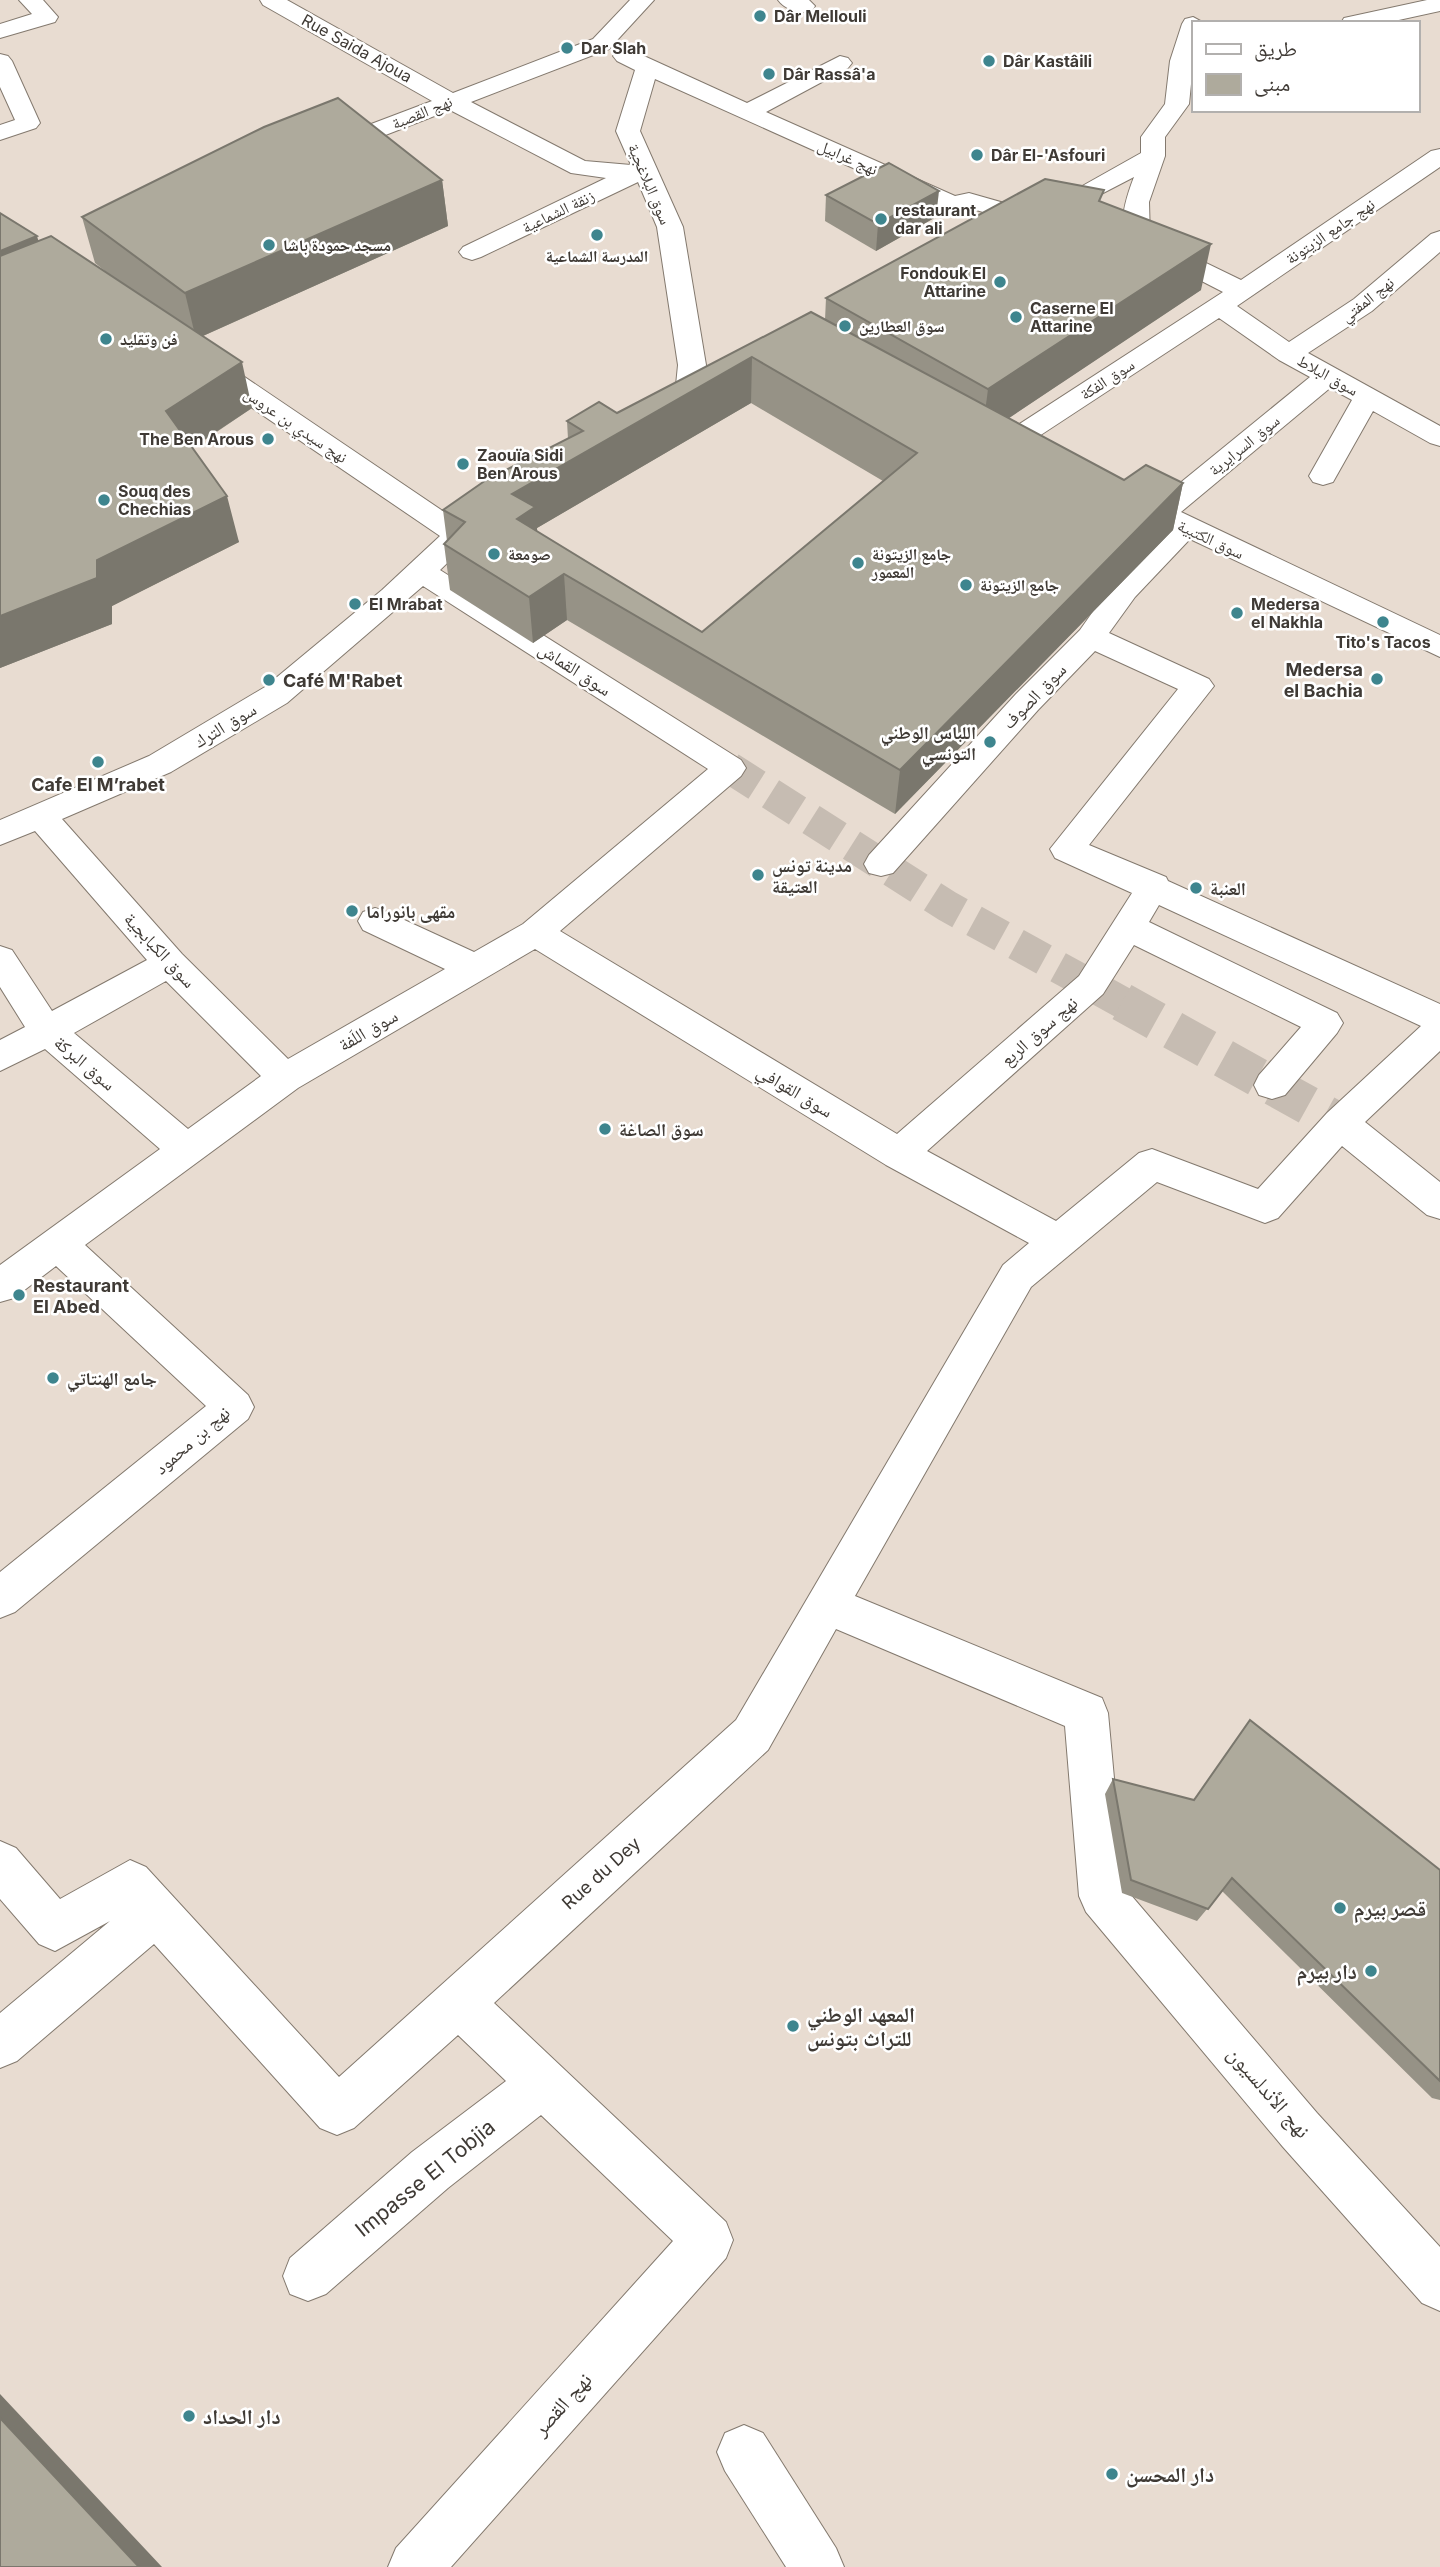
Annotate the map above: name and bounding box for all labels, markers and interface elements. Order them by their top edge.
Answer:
place label: Dâr Mellouli [774,6,867,26]
marker: Dâr Mellouli [752,8,768,24]
street label: Rue Saida Ajoua [298,9,416,87]
legend [1192,21,1419,112]
text: طريق [1254,36,1297,62]
place label: Dar Slah [581,38,646,58]
marker: Dar Slah [559,40,575,56]
place label: Dâr Kastâili [1003,51,1092,71]
marker: Dâr Kastâili [981,53,997,69]
place label: Dâr Rassâ'a [783,64,875,84]
marker: Dâr Rassâ'a [761,66,777,82]
text: مبنى [1254,71,1290,97]
street label: نهج القصبة [389,91,456,134]
street label: نهج غرابيل [814,135,881,180]
street label: سوق البلاغجية [623,140,676,228]
place label: Dâr El-'Asfouri [991,145,1105,165]
marker: Dâr El-'Asfouri [969,147,985,163]
street label: زنقة الشماعية [519,185,597,237]
street label: نهج جامع الزيتونة [1282,194,1379,269]
place label: restaurant dar ali [895,200,976,238]
marker: restaurant dar ali [873,211,889,227]
marker: المدرسة الشماعية [589,227,605,243]
place label: مسجد حمودة باشا [283,235,391,255]
marker: مسجد حمودة باشا [261,237,277,253]
place label: المدرسة الشماعية [546,246,648,266]
place label: Fondouk El Attarine [900,263,986,301]
street label: نهج المفتي [1336,272,1400,329]
marker: Fondouk El Attarine [992,274,1008,290]
place label: Caserne El Attarine [1030,298,1114,336]
marker: Caserne El Attarine [1008,309,1024,325]
place label: سوق العطارين [859,316,944,336]
marker: سوق العطارين [837,318,853,334]
place label: فن وتقلید [120,329,178,349]
marker: فن وتقلید [98,331,114,347]
street label: سوق البلاط [1293,350,1362,401]
street label: سوق الفكة [1076,354,1139,405]
street label: نهج سيدي بن عروس [239,383,352,470]
street label: سوق السرايرية [1204,410,1284,480]
place label: The Ben Arous [139,429,254,449]
marker: The Ben Arous [260,431,276,447]
place label: Zaouïa Sidi Ben Arous [477,445,563,483]
marker: Zaouïa Sidi Ben Arous [455,456,471,472]
place label: Souq des Chechias [118,481,191,519]
marker: Souq des Chechias [96,492,112,508]
street label: سوق الكتبية [1174,515,1247,564]
place label: صومعة [508,544,551,564]
place label: جامع الزيتونة المعمور [871,544,951,582]
marker: صومعة [486,546,502,562]
marker: جامع الزيتونة المعمور [850,555,866,571]
place label: جامع الزيتونة [980,575,1059,596]
marker: جامع الزيتونة [958,577,974,593]
place label: El Mrabat [369,594,443,614]
place label: Medersa el Nakhla [1251,594,1323,632]
marker: El Mrabat [347,596,363,612]
marker: Medersa el Nakhla [1229,605,1245,621]
marker: Tito's Tacos [1375,614,1391,630]
place label: Tito's Tacos [1335,632,1431,652]
street label: سوق القماش [534,638,615,701]
street label: سوق الصوف [998,659,1071,734]
place label: Medersa el Bachia [1284,659,1363,701]
place label: Café M'Rabet [283,670,403,691]
marker: Medersa el Bachia [1369,671,1385,687]
marker: Café M'Rabet [261,672,277,688]
street label: سوق الترك [190,698,260,753]
place label: اللباس الوطني التونسي [881,722,976,768]
marker: اللباس الوطني التونسي [982,734,998,750]
marker: Cafe El M’rabet [90,754,106,770]
place label: Cafe El M’rabet [31,774,165,795]
place label: مدينة تونس العتيقة [772,855,852,897]
marker: مدينة تونس العتيقة [750,867,766,883]
place label: العنبة [1210,878,1246,899]
marker: العنبة [1188,880,1204,896]
place label: مقهى بانوراما [366,901,455,923]
marker: مقهى بانوراما [344,903,360,919]
street label: سوق الكبابجية [119,908,200,992]
street label: نهج سوق الربع [996,992,1083,1072]
street label: سوق اللَفة [335,1005,402,1056]
street label: سوق البركة [50,1031,120,1095]
street label: سوق القوافي [751,1060,837,1126]
place label: سوق الصاغة [619,1119,704,1141]
marker: سوق الصاغة [597,1121,613,1137]
place label: Restaurant El Abed [33,1275,129,1317]
marker: Restaurant El Abed [11,1287,27,1303]
place label: جامع الهنتاتي [67,1368,157,1393]
marker: جامع الهنتاتي [45,1370,61,1386]
street label: نهج بن محمود [150,1402,235,1480]
street label: Rue du Dey [558,1832,644,1914]
place label: قصر بيرم [1354,1896,1426,1923]
marker: قصر بيرم [1332,1900,1348,1916]
place label: دار بيرم [1297,1959,1357,1986]
marker: دار بيرم [1363,1963,1379,1979]
place label: المعهد الوطني للتراث بتونس [807,2002,915,2052]
marker: المعهد الوطني للتراث بتونس [785,2018,801,2034]
street label: نهج الأندلسيون [1222,2041,1316,2144]
street label: Impasse El Tobjia [350,2114,500,2242]
street label: نهج القصر [527,2367,597,2442]
place label: دار الحداد [203,2404,281,2429]
marker: دار الحداد [181,2408,197,2424]
place label: دار المحسن [1126,2462,1214,2488]
marker: دار المحسن [1104,2466,1120,2482]

